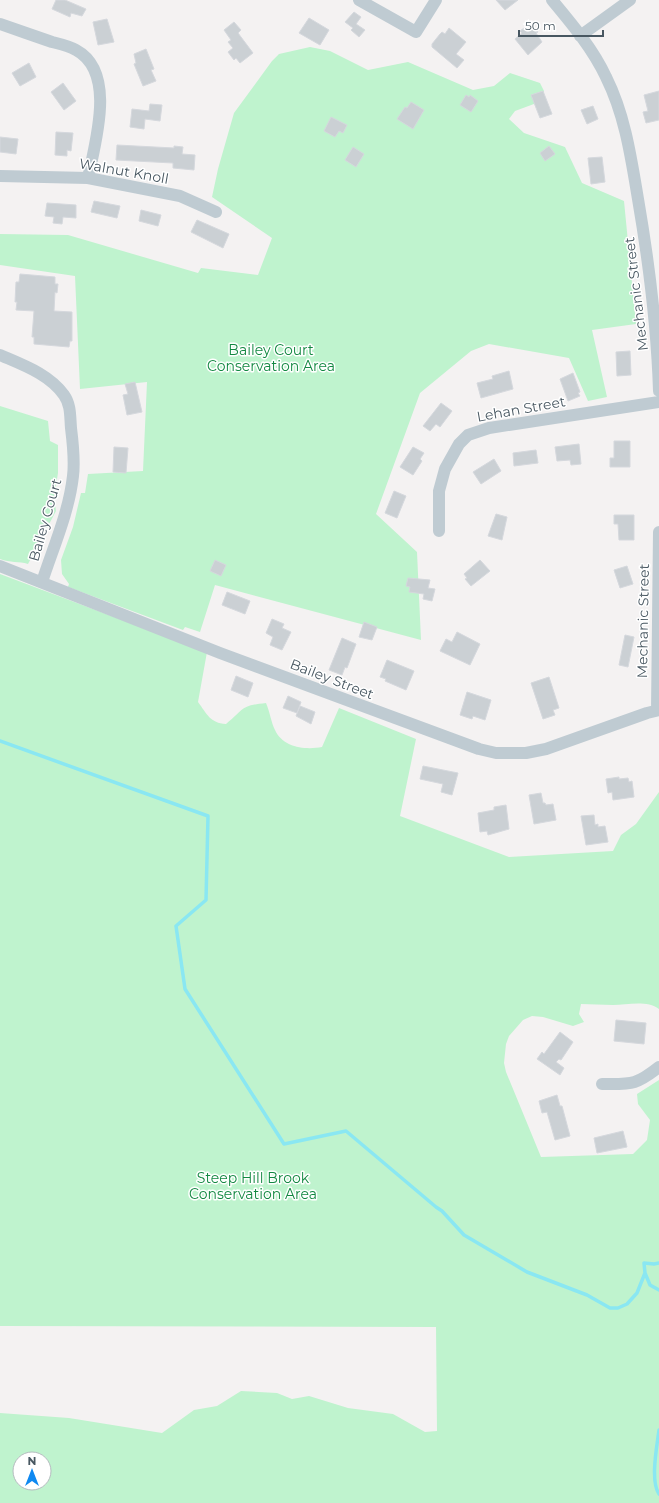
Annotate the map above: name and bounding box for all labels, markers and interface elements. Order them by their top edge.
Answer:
scale bar [519,12,603,38]
text: 50 m [525,18,556,33]
street label: Walnut Knoll [78,154,170,188]
street label: Mechanic Street [620,236,652,352]
park label: Bailey Court Conservation Area [207,341,335,375]
street label: Lehan Street [475,392,567,426]
street label: Bailey Court [25,476,65,563]
street label: Mechanic Street [633,563,653,678]
street label: Bailey Street [288,655,377,703]
park label: Steep Hill Brook Conservation Area [189,1169,317,1203]
north arrow [12,1451,52,1491]
text: N [28,1454,36,1468]

